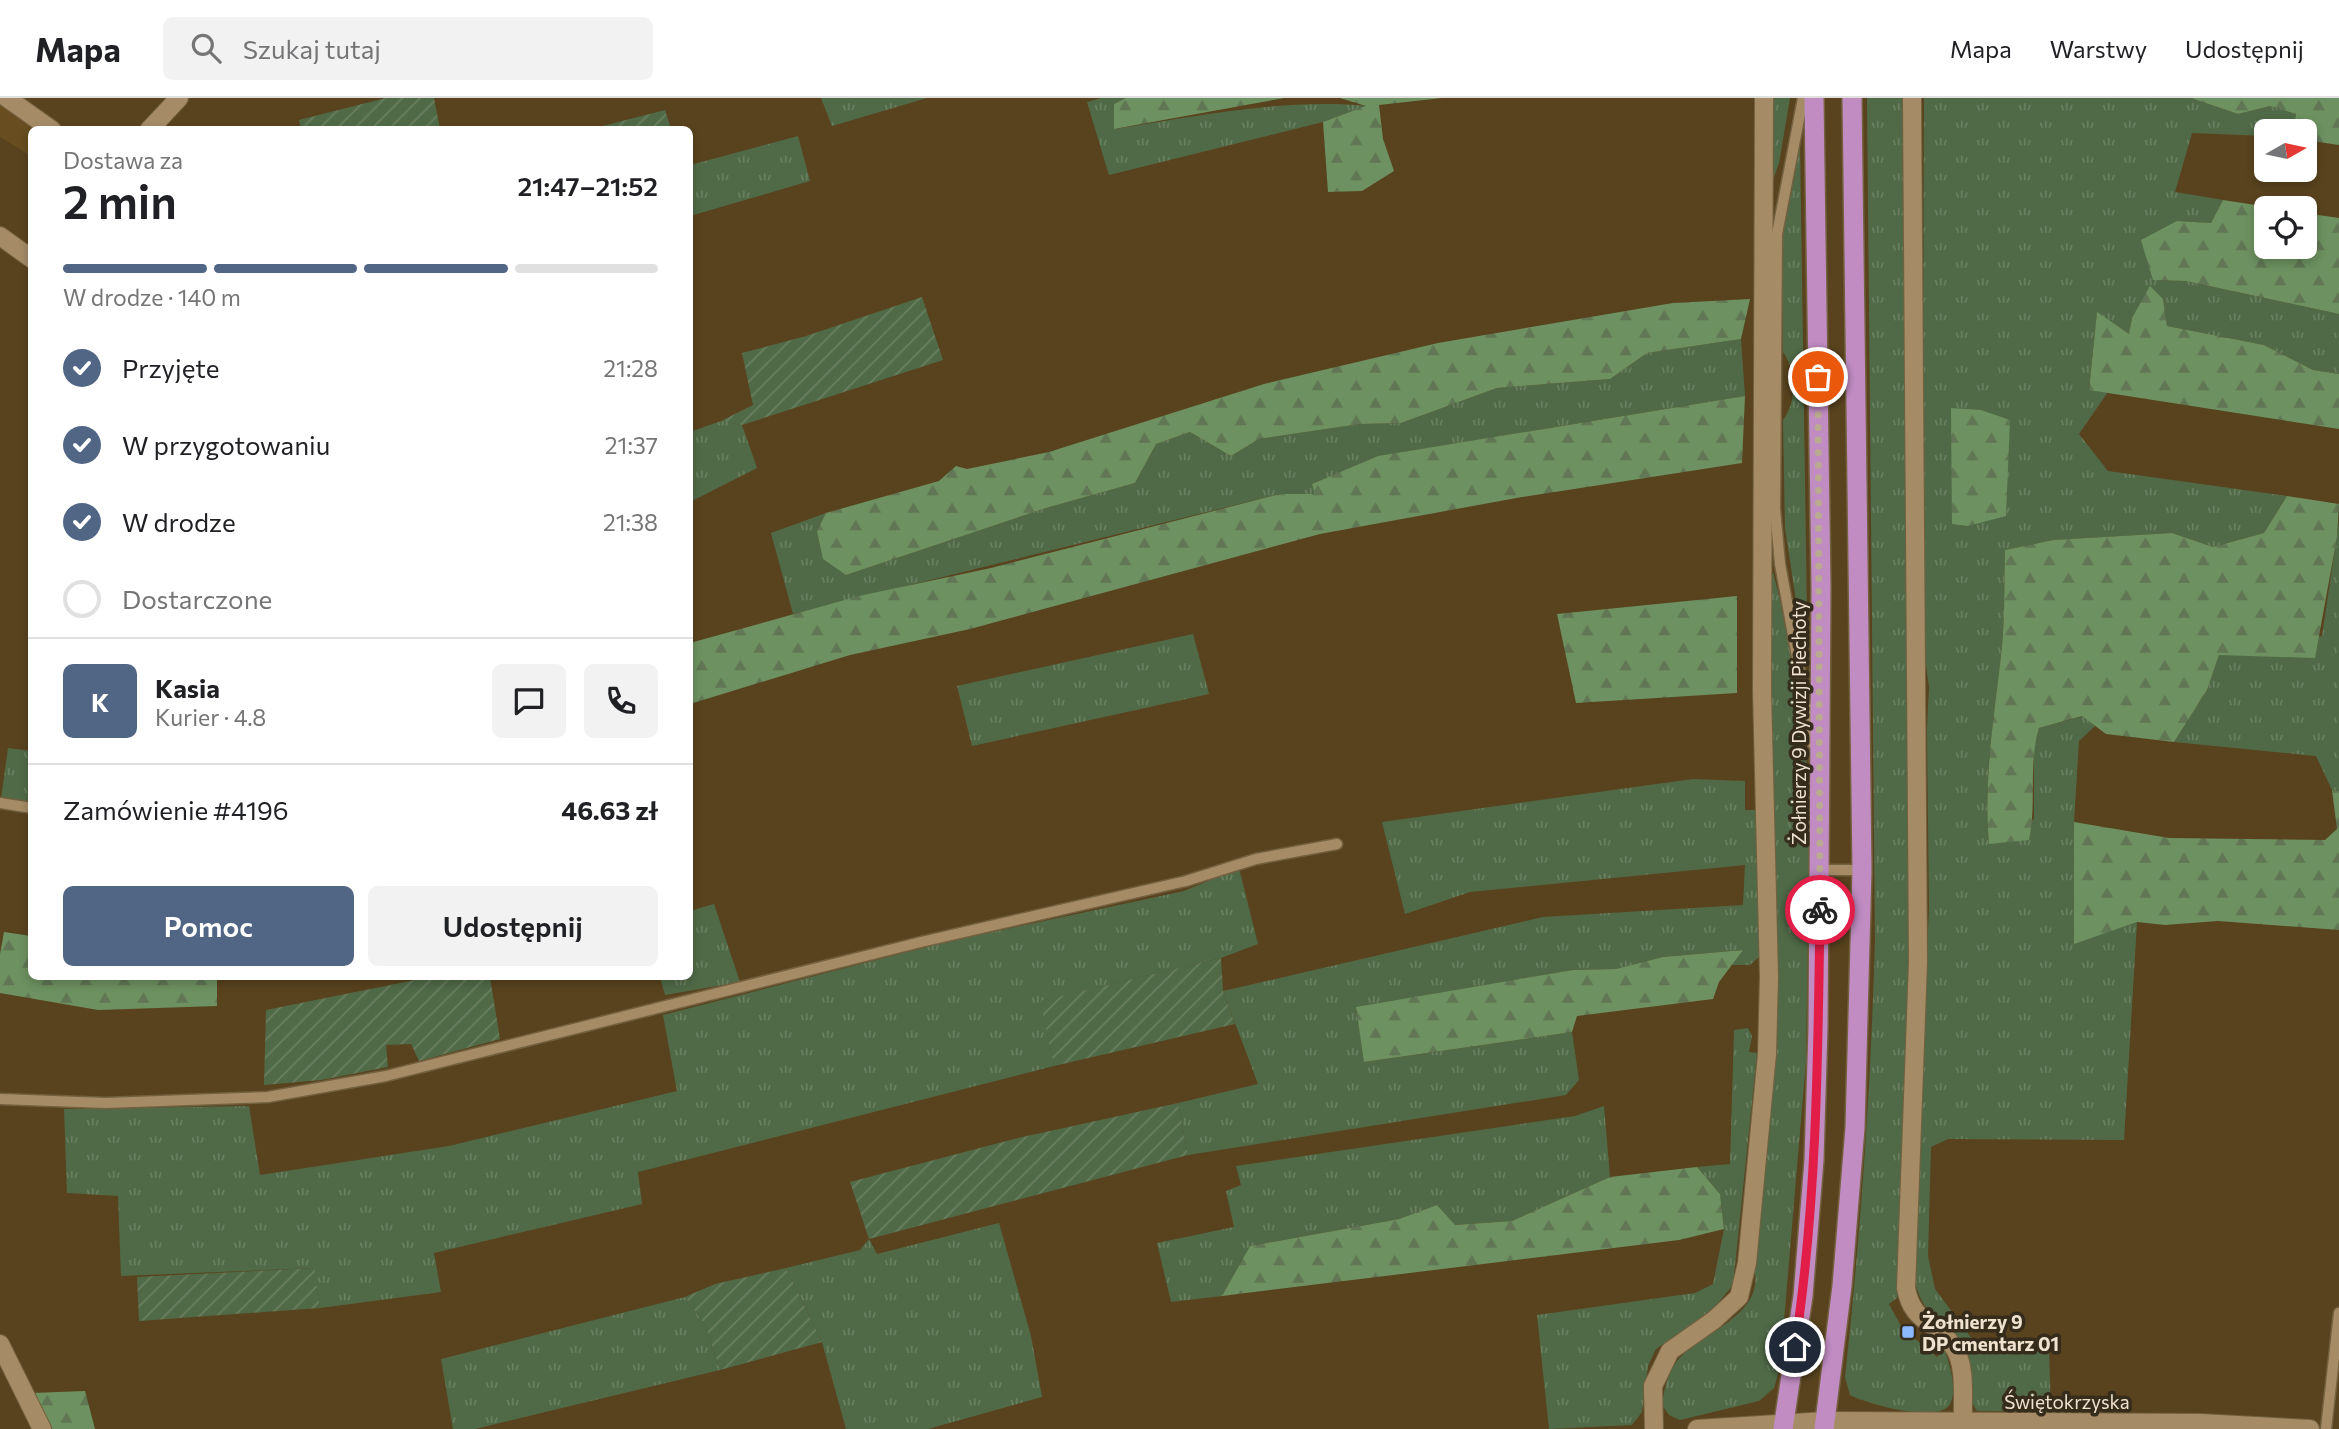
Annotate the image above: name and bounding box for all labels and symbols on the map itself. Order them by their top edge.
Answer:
north arrow [2254,119,2317,182]
pin [1788,347,1848,407]
street label: Żołnierzy 9 Dywizji Piechoty [1787,601,1810,845]
courier [1785,875,1855,945]
place label: Żołnierzy 9 DP cmentarz 01 [1922,1310,2059,1355]
pin [1765,1317,1825,1377]
marker: Żołnierzy 9 DP cmentarz 01 [1900,1324,1916,1340]
street label: Świętokrzyska [2004,1389,2130,1413]

